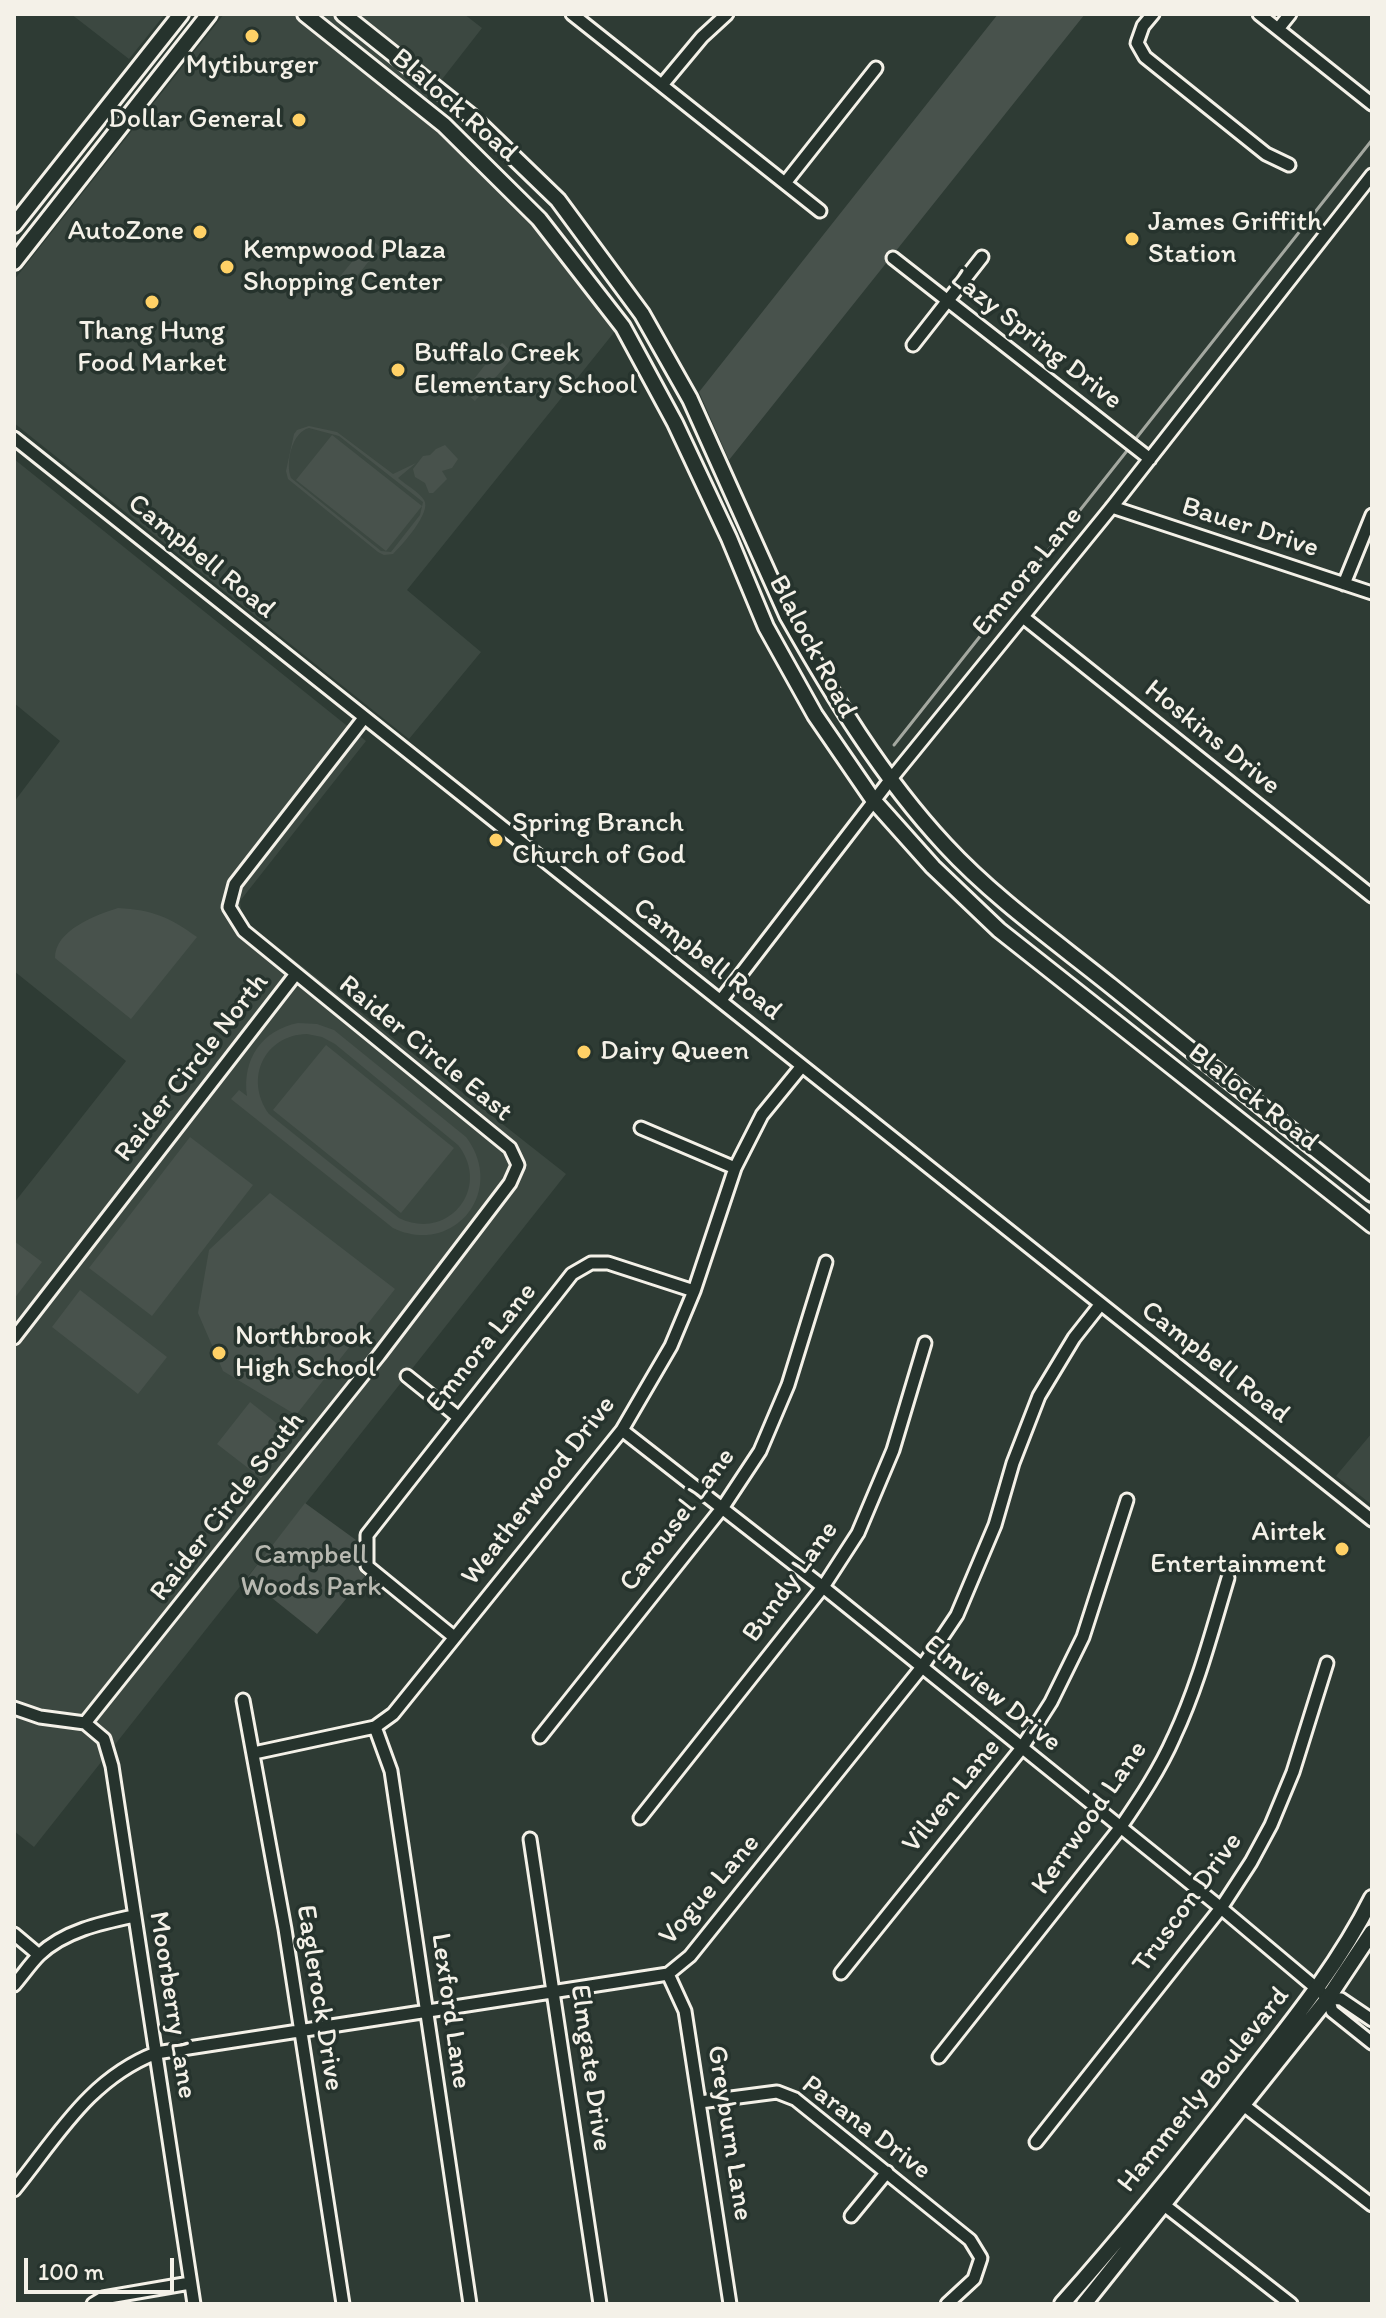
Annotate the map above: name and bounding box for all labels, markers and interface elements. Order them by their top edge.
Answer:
marker: Mytiburger [243,27,261,45]
street label: Blalock Road [384,42,524,170]
place label: Mytiburger [186,49,318,83]
place label: Dollar General [108,103,283,137]
marker: Dollar General [290,111,308,129]
place label: James Griffith Station [1148,206,1322,272]
place label: AutoZone [68,215,184,249]
marker: AutoZone [191,223,209,241]
marker: James Griffith Station [1123,230,1141,248]
place label: Kempwood Plaza Shopping Center [243,234,446,300]
marker: Kempwood Plaza Shopping Center [218,258,236,276]
street label: Lazy Spring Drive [943,262,1129,418]
marker: Thang Hung Food Market [143,293,161,311]
place label: Thang Hung Food Market [77,315,227,381]
place label: Buffalo Creek Elementary School [414,337,637,403]
marker: Buffalo Creek Elementary School [389,361,407,379]
street label: Campbell Road [120,487,282,627]
street label: Bauer Drive [1177,490,1323,566]
street label: Emnora Lane [965,500,1091,644]
street label: Blalock Road [760,570,864,724]
street label: Hoskins Drive [1137,673,1287,803]
place label: Spring Branch Church of God [512,807,686,873]
marker: Spring Branch Church of God [487,831,505,849]
street label: Campbell Road [626,891,788,1029]
street label: Raider Circle North [108,967,276,1169]
street label: Raider Circle East [331,969,519,1129]
place label: Dairy Queen [600,1035,749,1069]
street label: Blalock Road [1181,1036,1325,1160]
marker: Dairy Queen [575,1043,593,1061]
street label: Emnora Lane [419,1276,545,1420]
street label: Campbell Road [1134,1294,1296,1432]
place label: Northbrook High School [235,1320,376,1386]
marker: Northbrook High School [210,1344,228,1362]
street label: Weatherwood Drive [454,1389,624,1593]
street label: Raider Circle South [144,1406,312,1608]
street label: Carousel Lane [613,1441,743,1599]
street label: Bundy Lane [736,1515,846,1649]
place label: Airtek Entertainment [1150,1516,1326,1582]
park label: Campbell Woods Park [241,1539,381,1605]
marker: Airtek Entertainment [1333,1540,1351,1558]
street label: Elmview Drive [916,1628,1068,1760]
street label: Vilven Lane [896,1732,1008,1860]
street label: Kerrwood Lane [1025,1735,1155,1901]
street label: Truscon Drive [1126,1826,1250,1980]
street label: Vogue Lane [652,1827,768,1953]
street label: Eaglerock Drive [288,1903,350,2093]
street label: Moorberry Lane [141,1909,203,2101]
street label: Lexford Lane [422,1931,478,2091]
street label: Hammerly Boulevard [1111,1980,1297,2200]
street label: Elmgate Drive [562,1983,618,2153]
street label: Greyburn Lane [699,2043,759,2223]
street label: Parana Drive [795,2068,937,2188]
scale bar [28,2242,178,2292]
text: 100 m [38,2257,104,2286]

